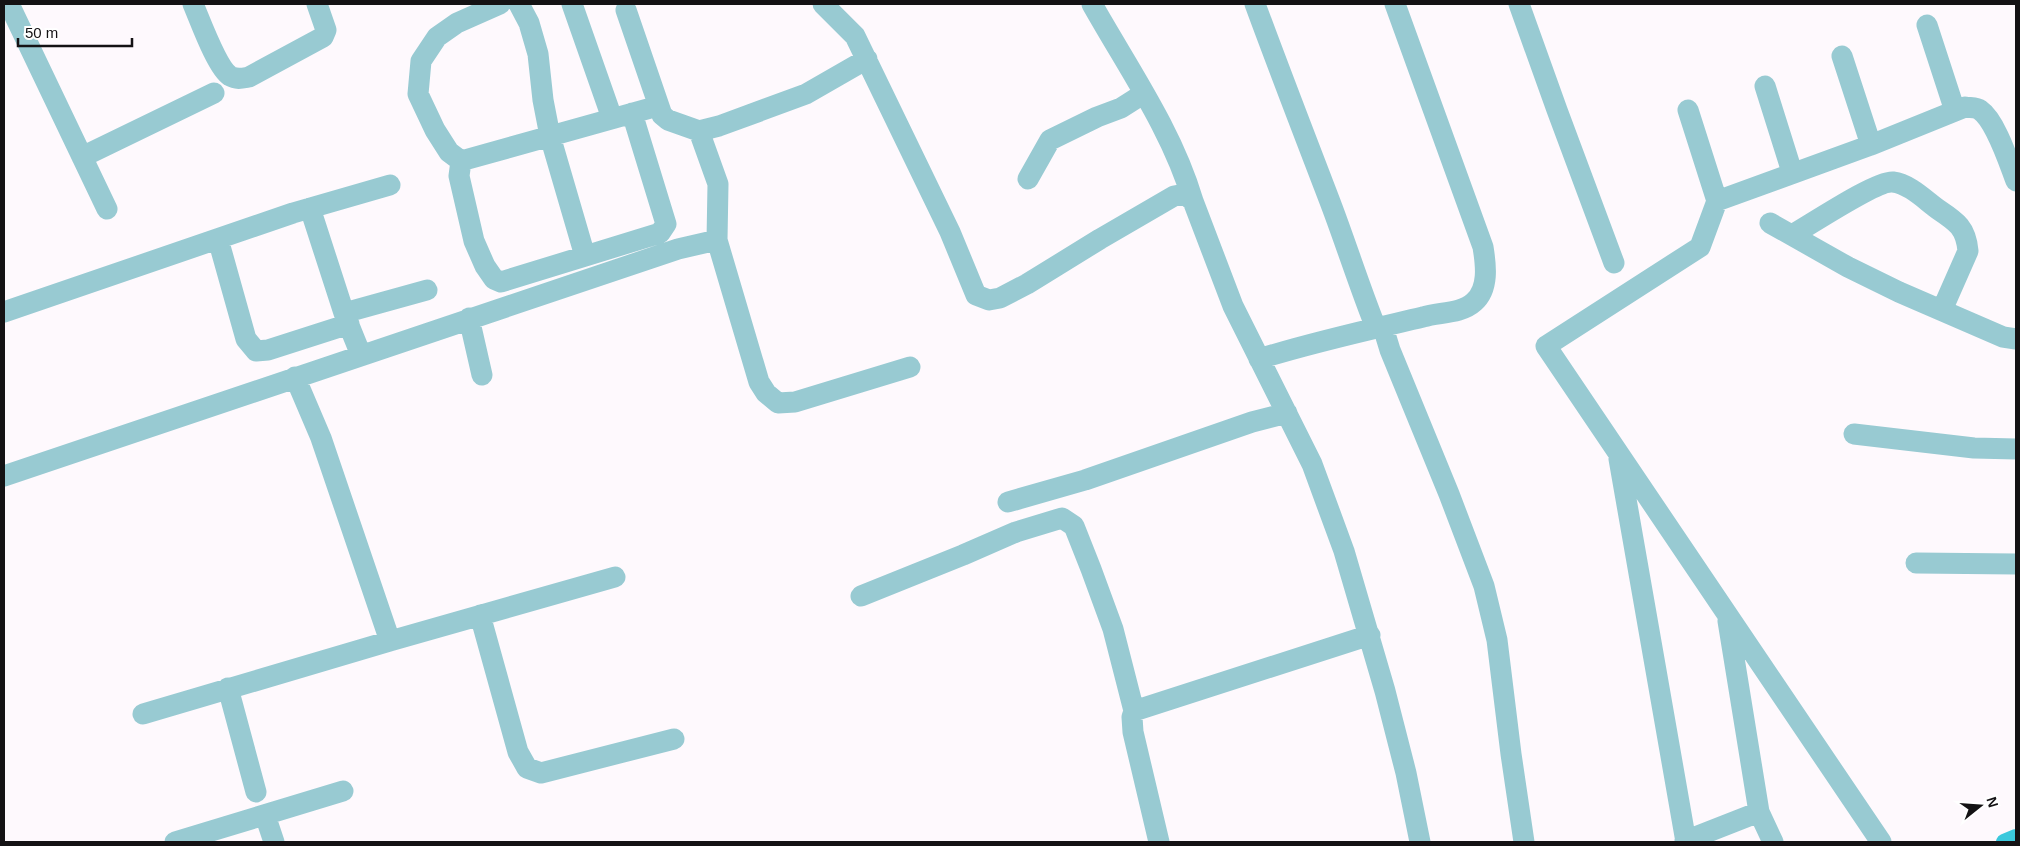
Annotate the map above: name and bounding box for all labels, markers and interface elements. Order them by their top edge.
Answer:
scale bar [18,15,131,47]
text: 50 m [25,24,58,41]
north arrow [1955,781,2005,831]
text: N [1983,795,2002,809]

